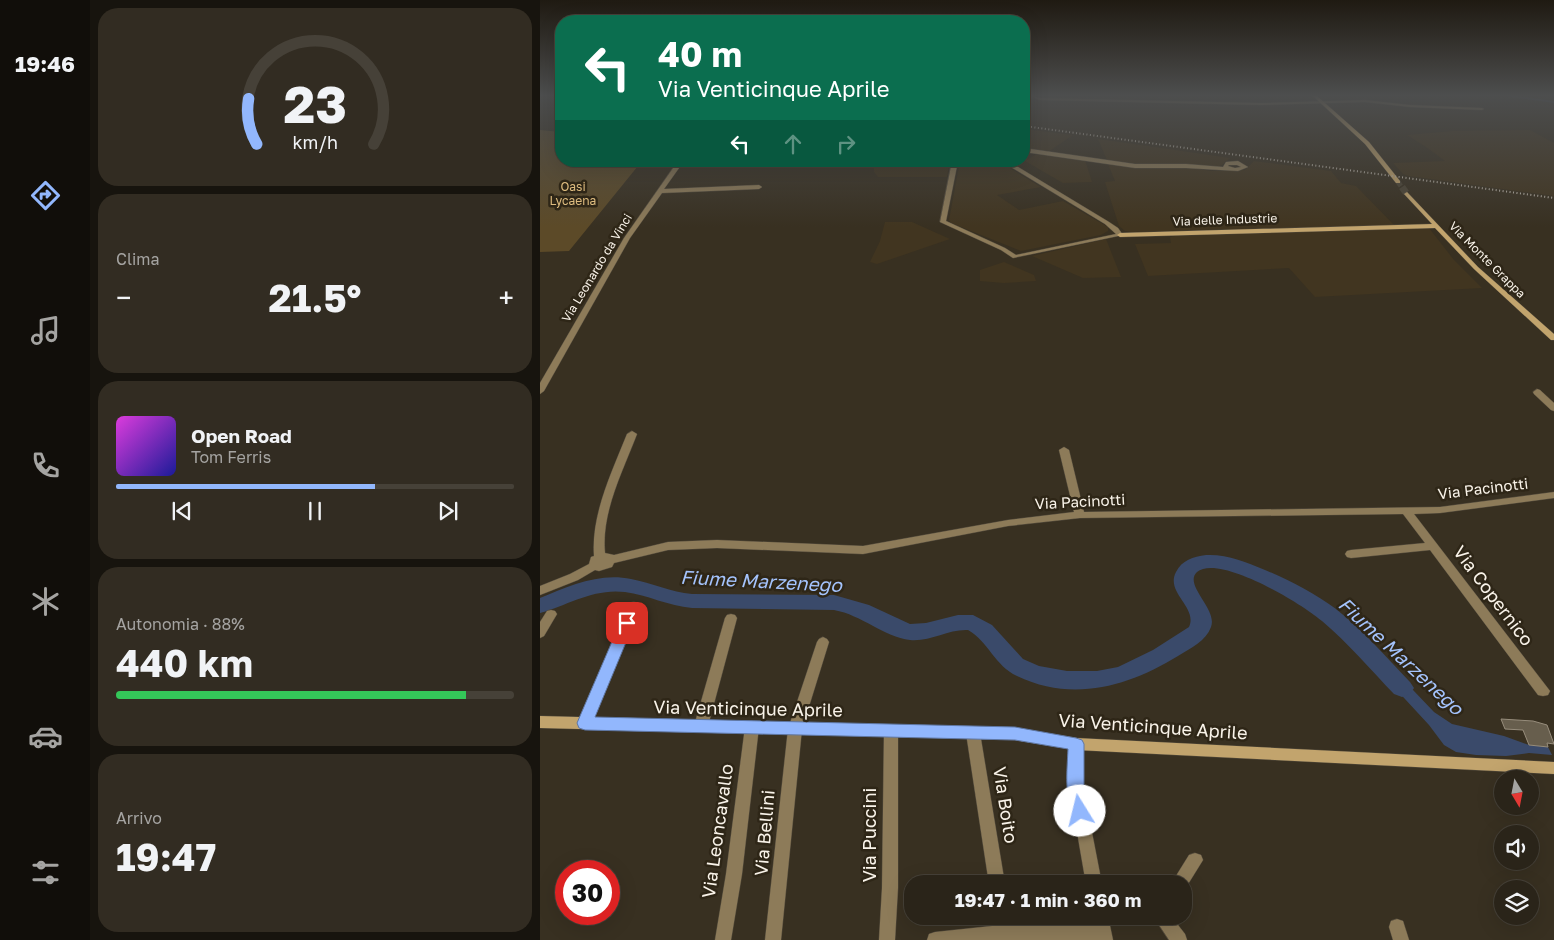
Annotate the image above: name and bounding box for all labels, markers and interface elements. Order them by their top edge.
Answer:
text: 40 m [658,33,742,75]
icon: left [575,35,640,100]
text: 19:46 [15,50,75,77]
text: 23 [283,72,347,134]
text: Via Venticinque Aprile [658,75,890,102]
icon: left [726,130,754,158]
icon: ahead [779,130,807,158]
icon: right [832,130,860,158]
text: km/h [292,131,338,153]
icon: directions [28,178,63,213]
park label: Oasi Lycaena [550,179,596,208]
street label: Via delle Industrie [1172,210,1278,229]
street label: Via Leonardo da Vinci [558,211,635,325]
street label: Via Monte Grappa [1446,218,1529,301]
text: Clima [116,249,160,269]
text: 21.5° [269,275,361,320]
text: − [116,281,131,314]
text: + [499,281,514,314]
icon: music [28,313,63,348]
text: Open Road [191,424,292,447]
text: Tom Ferris [191,447,271,467]
icon: phone [28,448,63,483]
street label: Via Pacinotti [1437,474,1529,502]
street label: Via Pacinotti [1034,490,1126,512]
icon: previous [168,497,196,525]
icon: pause [301,497,329,525]
icon: next [434,497,462,525]
street label: Via Copernico [1449,541,1539,650]
water label: Fiume Marzenego [680,565,844,596]
icon: climate [28,584,63,619]
water label: Fiume Marzenego [1334,592,1469,720]
pin [606,602,648,644]
icon: arrive [613,609,641,637]
text: Autonomia · 88% [116,614,245,634]
text: 440 km [116,640,253,685]
street label: Via Venticinque Aprile [653,695,843,721]
street label: Via Venticinque Aprile [1058,708,1248,744]
icon: car [28,719,63,754]
street label: Via Leoncavallo [697,762,737,899]
street label: Via Boito [989,765,1023,845]
north arrow [1494,770,1539,815]
map controls [1494,770,1539,925]
position arrow [1053,784,1105,836]
street label: Via Puccini [858,788,880,882]
street label: Via Bellini [749,789,779,877]
text: Arrivo [116,808,162,828]
button: sound [1494,825,1539,870]
text: 19:47 [116,834,216,879]
icon: filters [28,855,63,890]
speed limit sign: 30 [555,860,620,925]
button: layers [1494,880,1539,925]
text: 19:47 · 1 min · 360 m [955,888,1141,911]

